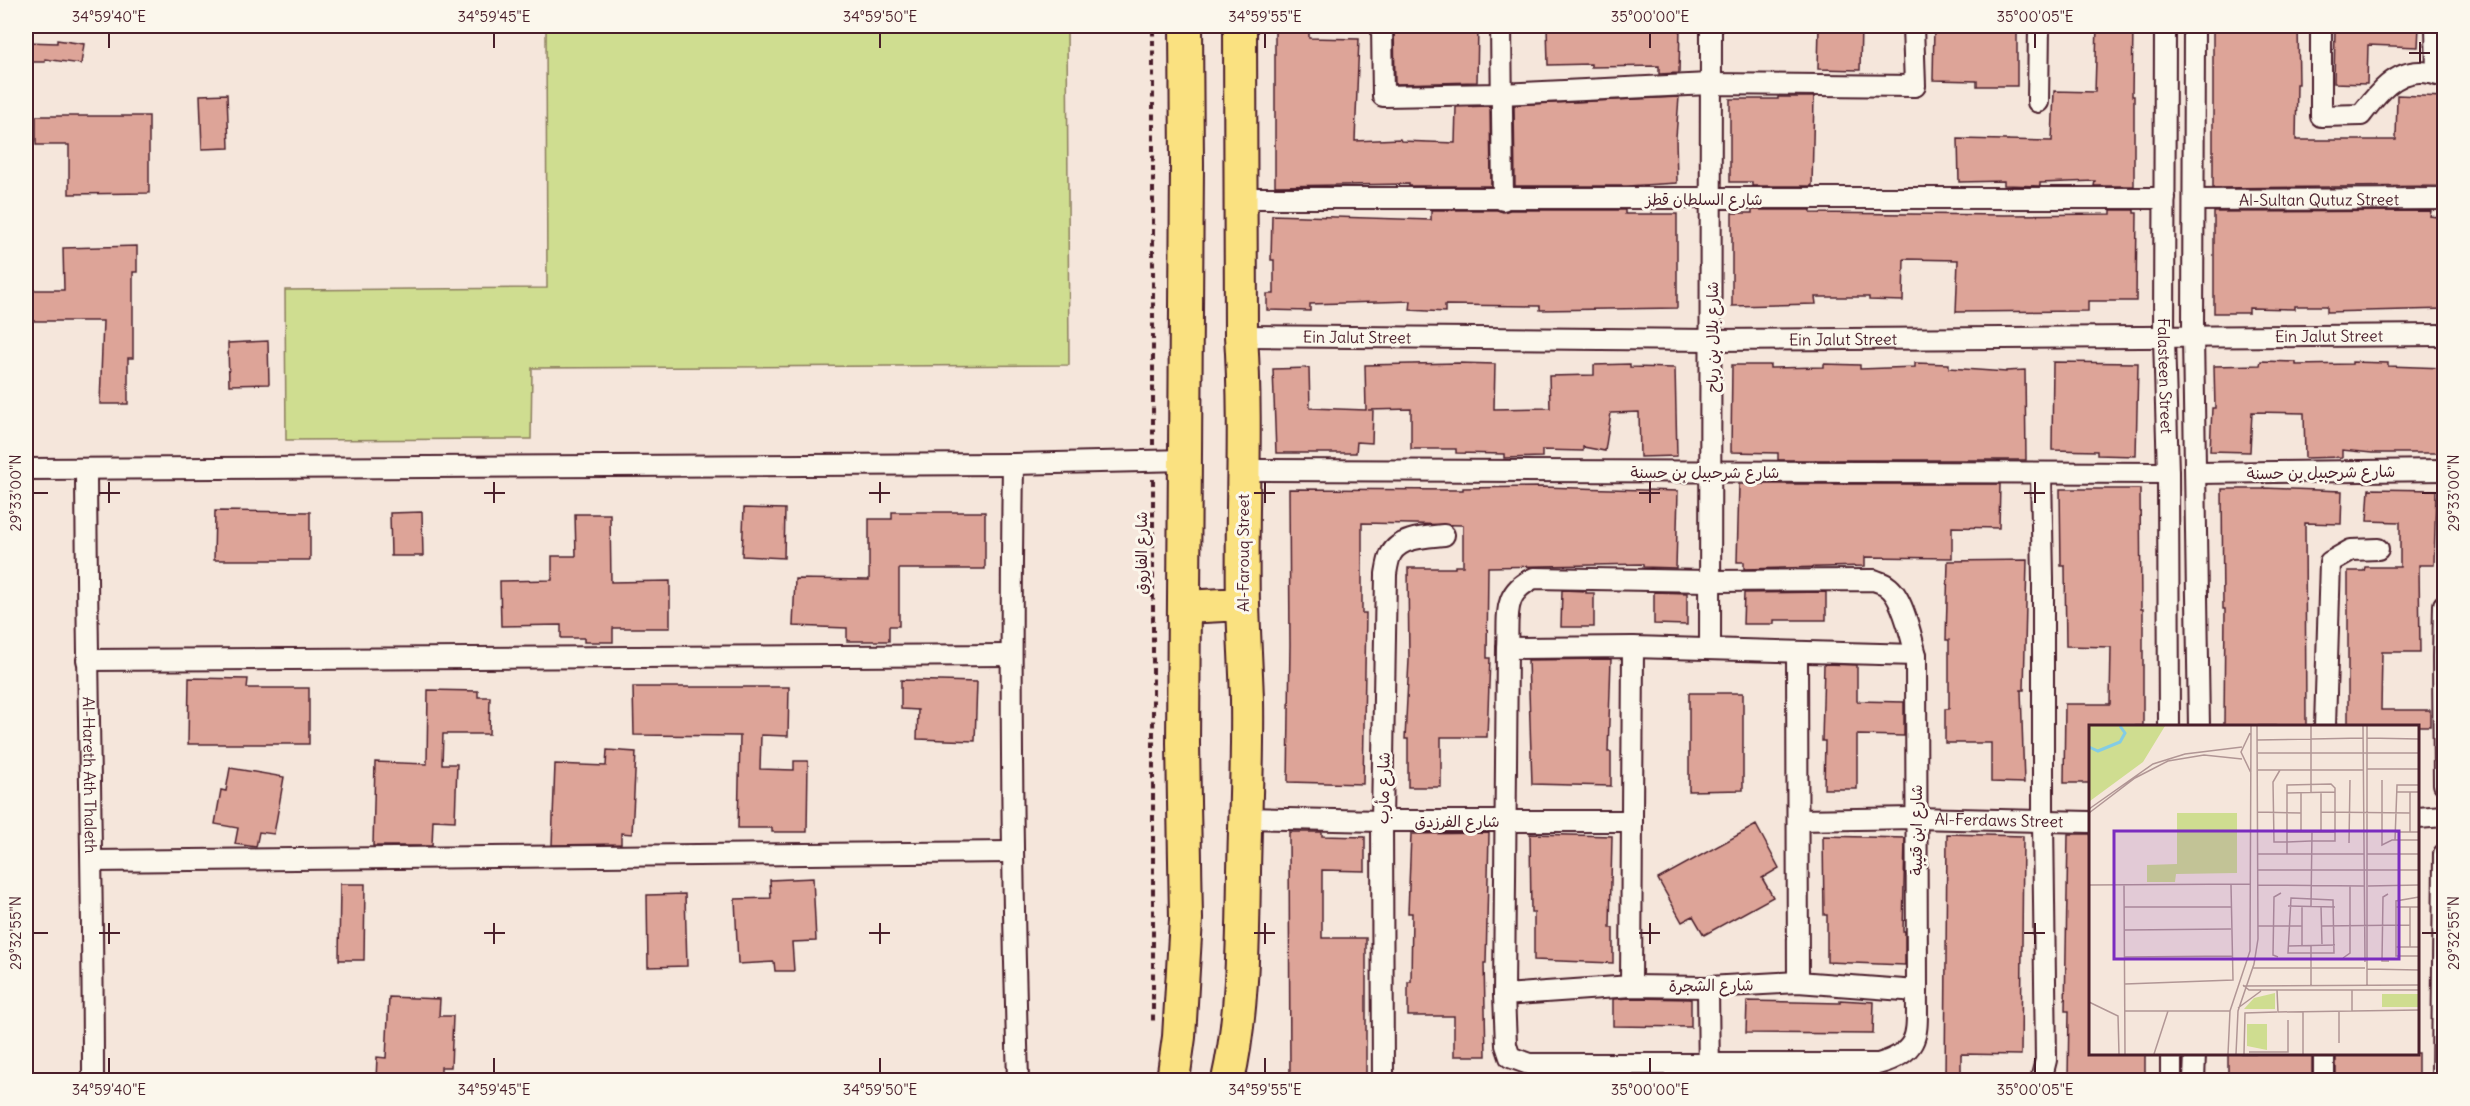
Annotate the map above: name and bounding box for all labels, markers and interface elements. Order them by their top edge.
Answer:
text: 34°59'40"E [72,7,146,26]
text: 34°59'45"E [457,7,531,26]
text: 34°59'50"E [843,7,918,26]
text: 34°59'55"E [1228,7,1302,26]
text: 35°00'00"E [1611,7,1689,26]
text: 35°00'05"E [1996,7,2074,26]
street label: شارع السلطان قطز [1643,189,1763,211]
street label: Al-Sultan Qutuz Street [2239,189,2400,210]
street label: شارع بلال بن رباح [1702,281,1724,393]
street label: Falasteen Street [2154,318,2177,435]
street label: Ein Jalut Street [2275,325,2384,346]
street label: Ein Jalut Street [1303,327,1412,347]
street label: Ein Jalut Street [1789,329,1898,349]
text: 29°33'00"N [6,455,25,531]
text: 29°33'00"N [2444,455,2463,531]
street label: شارع شرحبيل بن حسنة [2246,461,2396,485]
street label: شارع شرحبيل بن حسنة [1631,462,1779,484]
street label: Al-Farouq Street [1233,493,1253,612]
street label: شارع الفاروق [1131,511,1153,595]
street label: Al-Hareth Ath Thaleth [79,696,101,853]
inset map [2089,725,2419,1055]
street label: شارع مأرب [1372,752,1396,824]
street label: شارع ابن قتيبة [1906,784,1928,876]
street label: Al-Ferdaws Street [1934,808,2064,831]
street label: شارع الفرزدق [1414,811,1500,833]
text: 29°32'55"N [6,896,25,970]
text: 29°32'55"N [2444,896,2463,970]
street label: شارع الشجرة [1668,974,1754,998]
text: 34°59'40"E [72,1080,146,1099]
text: 34°59'45"E [457,1080,531,1099]
text: 34°59'50"E [843,1080,918,1099]
text: 34°59'55"E [1228,1080,1302,1099]
text: 35°00'00"E [1611,1080,1689,1099]
text: 35°00'05"E [1996,1080,2074,1099]

